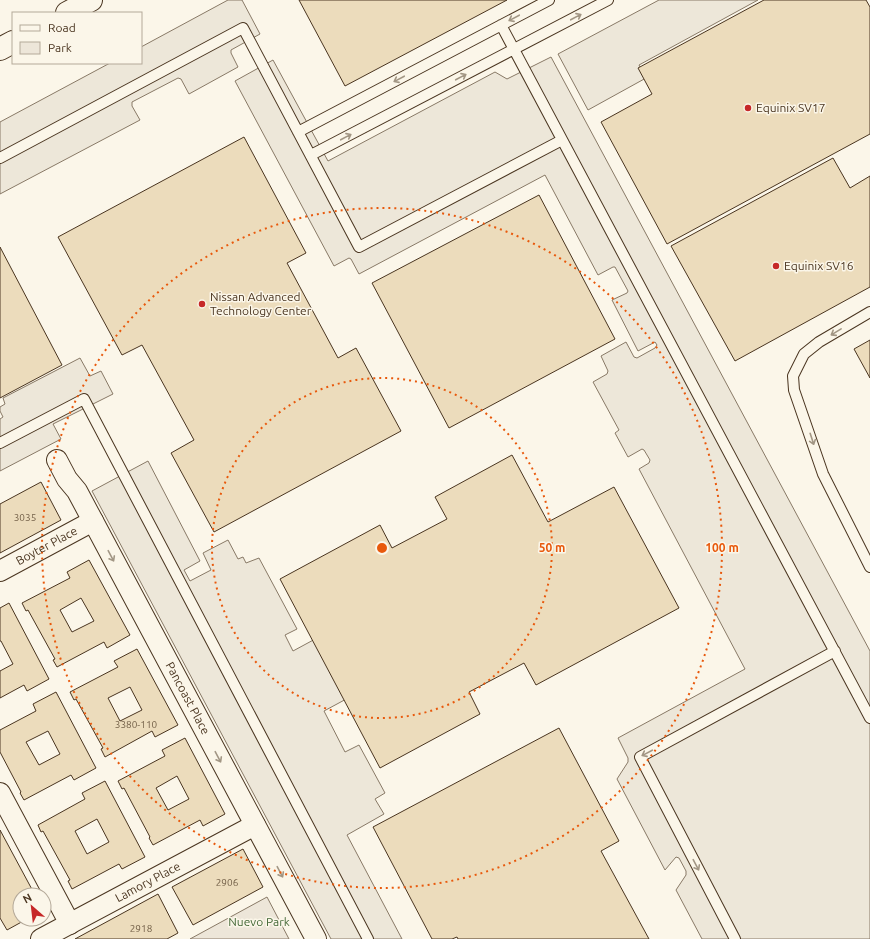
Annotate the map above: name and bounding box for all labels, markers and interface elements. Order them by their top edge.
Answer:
legend [12,12,142,64]
one-way arrow [570,12,582,20]
one-way arrow [508,15,520,22]
text: Road [48,21,76,34]
text: Park [48,41,72,54]
one-way arrow [455,73,467,80]
one-way arrow [393,75,405,83]
place label: Equinix SV17 [756,101,826,114]
marker: Equinix SV17 [743,103,753,113]
one-way arrow [340,133,352,141]
place label: Equinix SV16 [784,259,854,272]
marker: Equinix SV16 [771,261,781,271]
place label: Nissan Advanced Technology Center [210,290,312,317]
marker: Nissan Advanced Technology Center [197,299,207,309]
one-way arrow [830,328,842,336]
one-way arrow [809,432,816,445]
house number: 3035 [14,512,36,523]
street label: Boyter Place [14,524,79,567]
centre of rings [375,541,389,555]
text: 50 m [539,541,565,554]
text: 100 m [705,541,739,554]
one-way arrow [108,550,116,562]
street label: Pancoast Place [163,660,213,736]
house number: 3380-110 [115,719,158,730]
one-way arrow [641,750,653,757]
one-way arrow [215,751,223,763]
street label: Lamory Place [113,859,182,904]
one-way arrow [693,859,701,871]
one-way arrow [277,865,284,877]
house number: 2906 [216,877,239,888]
north arrow [12,887,52,927]
text: N [21,891,34,905]
park label: Nuevo Park [228,915,290,928]
house number: 2918 [130,923,153,934]

